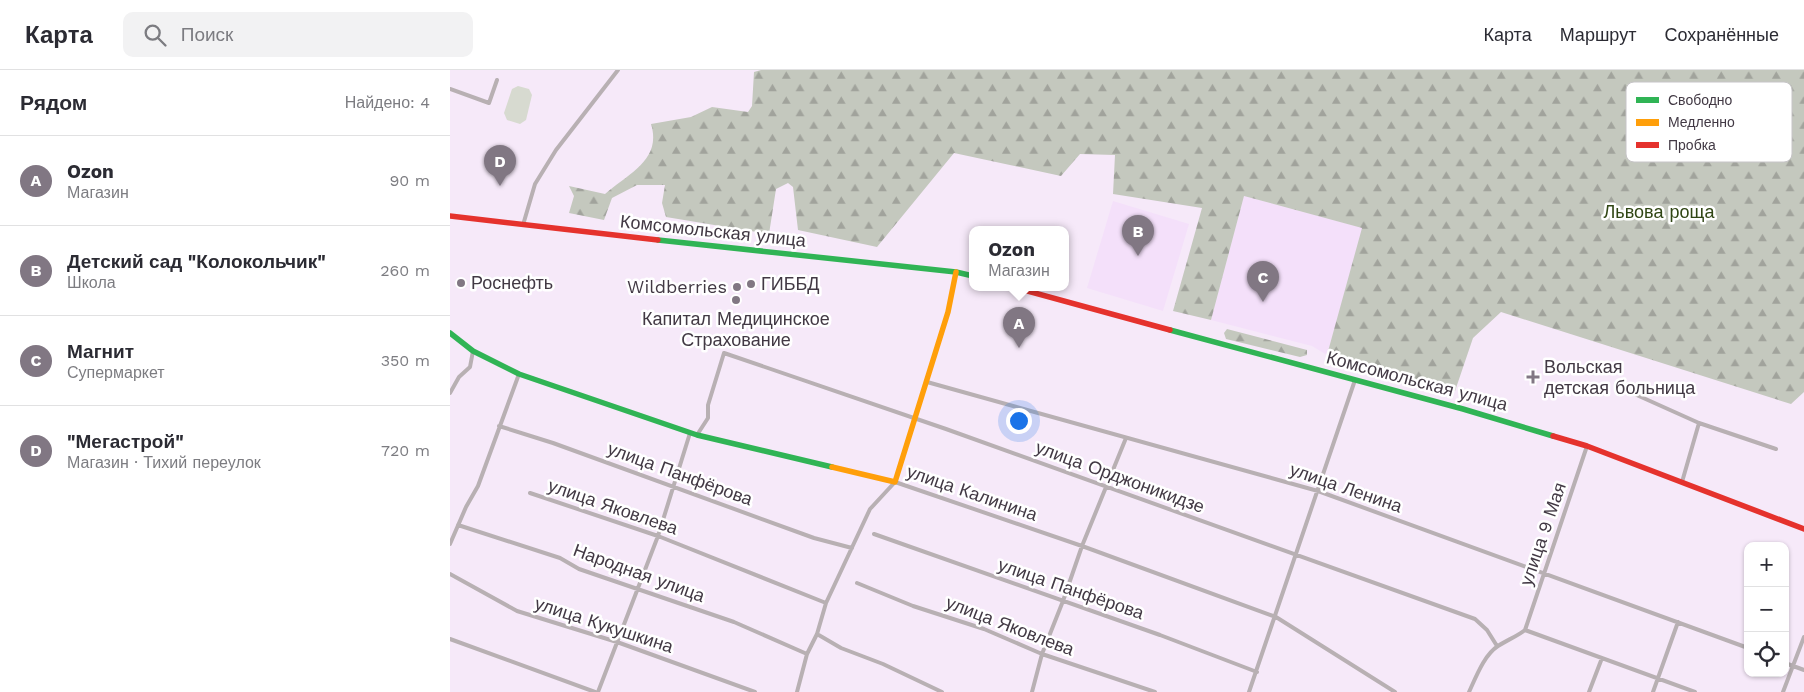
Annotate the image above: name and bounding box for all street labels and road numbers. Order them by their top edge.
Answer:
street label: Комсомольская улица [619,210,808,251]
street label: Комсомольская улица [1324,346,1511,415]
street label: улица Орджоникидзе [1033,436,1208,517]
street label: улица Панфёрова [605,438,756,510]
street label: улица Ленина [1287,458,1406,517]
street label: улица Калинина [904,460,1041,525]
street label: улица Яковлева [546,475,682,539]
street label: улица 9 Мая [1515,479,1570,588]
street label: Народная улица [571,539,709,606]
street label: улица Панфёрова [996,554,1148,624]
street label: улица Яковлева [943,591,1078,660]
street label: улица Кукушкина [532,592,677,657]

